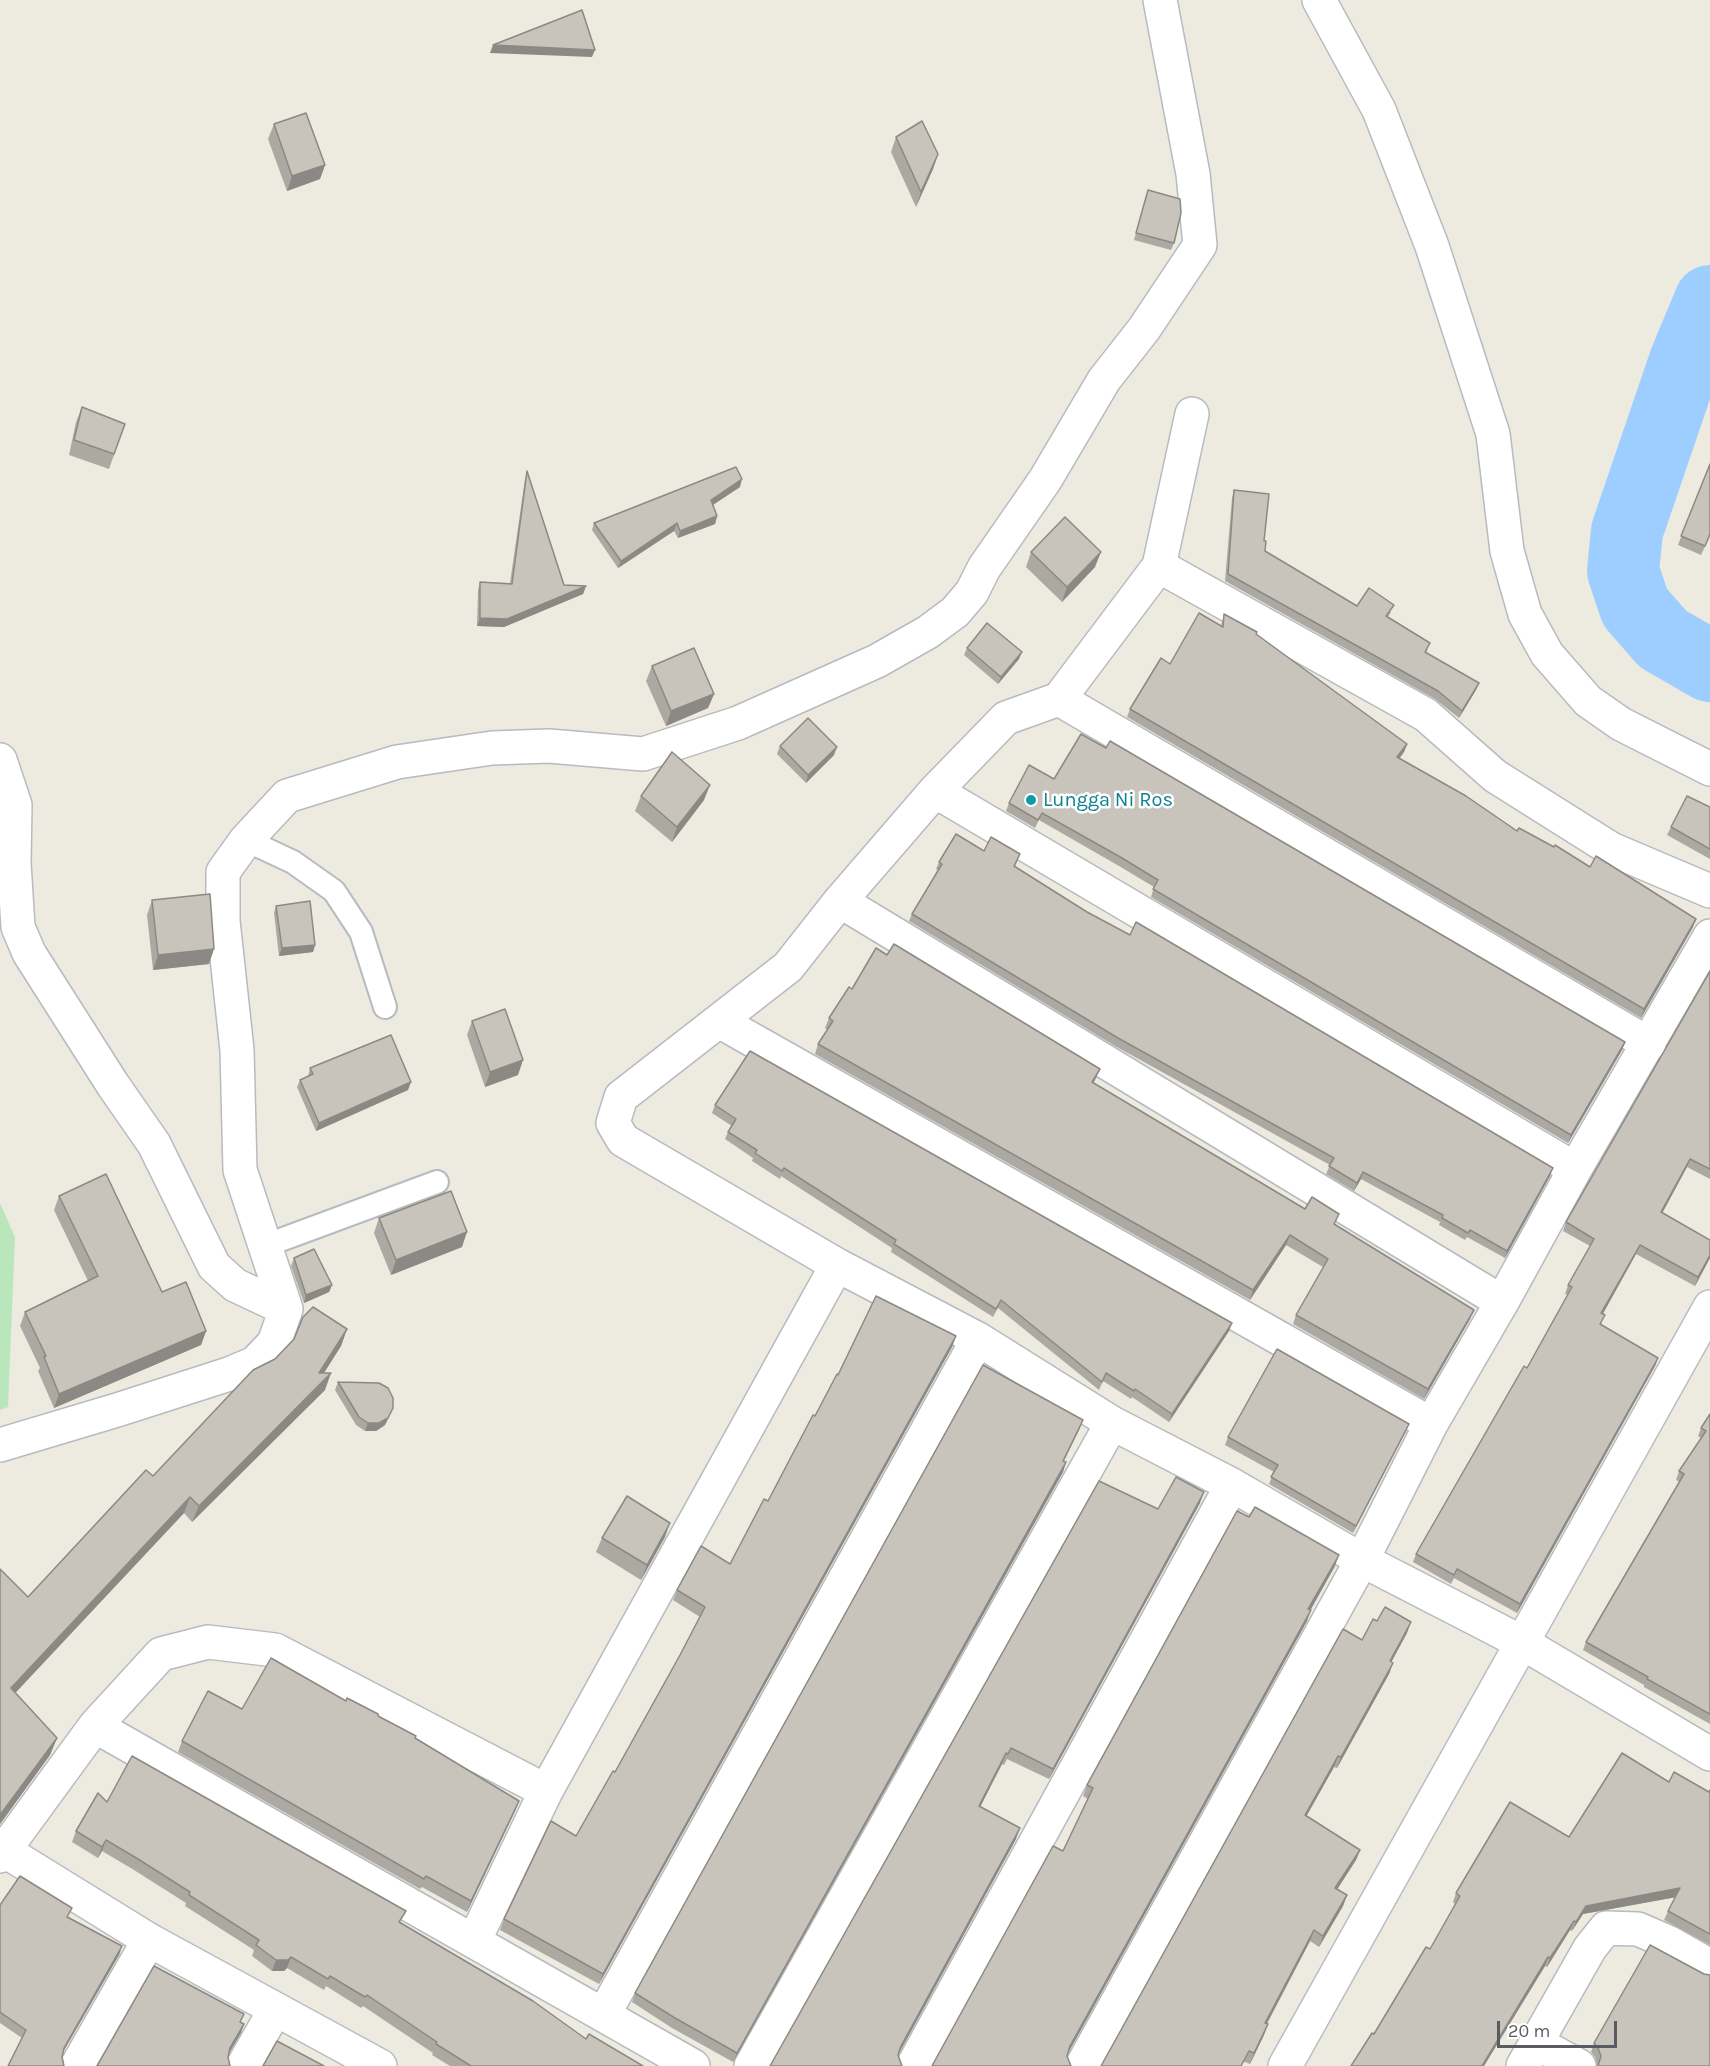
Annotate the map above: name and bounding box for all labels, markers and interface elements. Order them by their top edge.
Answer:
place label: Lungga Ni Ros [1043,788,1173,812]
marker: Lungga Ni Ros [1024,793,1038,807]
scale bar [1500,2009,1620,2047]
text: 20 m [1508,2020,1550,2042]

